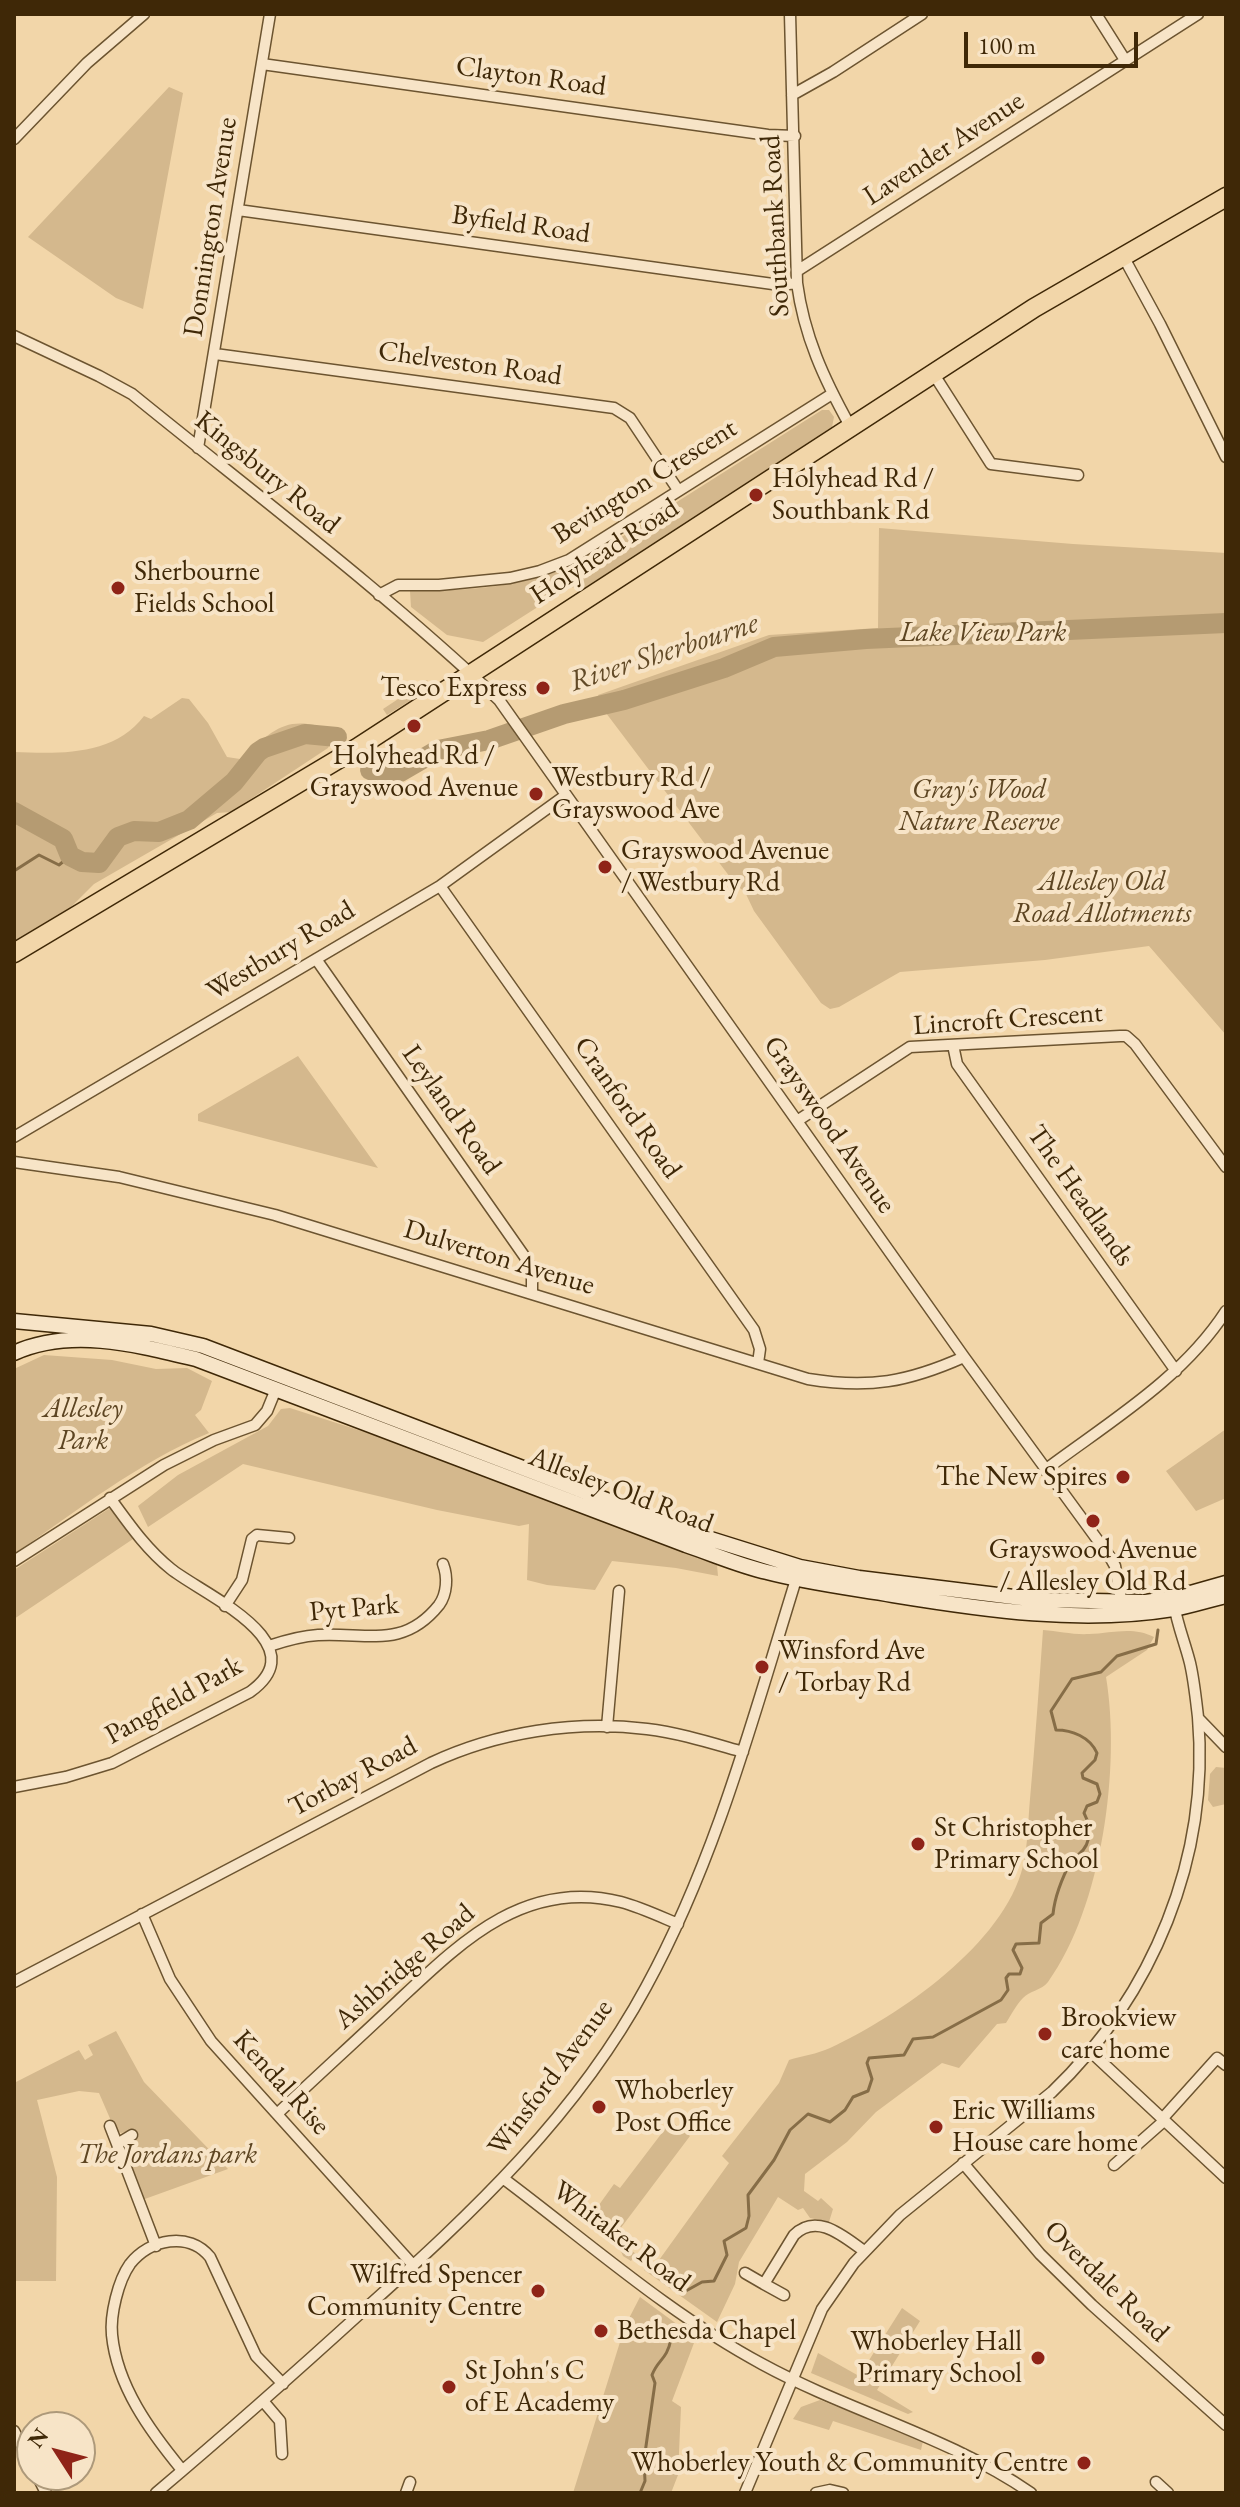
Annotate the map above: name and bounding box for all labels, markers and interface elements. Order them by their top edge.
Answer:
scale bar [968,16,1142,66]
text: 100 m [978,30,1036,61]
street label: Clayton Road [454,50,608,104]
street label: Lavender Avenue [857,85,1031,213]
street label: Donnington Avenue [177,115,245,339]
street label: Southbank Road [754,134,798,318]
street label: Byfield Road [450,199,592,251]
street label: Chelveston Road [376,334,564,394]
street label: Kingsbury Road [188,404,346,542]
street label: Bevington Crescent [547,412,743,552]
place label: Holyhead Rd / Southbank Rd [772,462,934,528]
marker: Holyhead Rd / Southbank Rd [747,486,765,504]
street label: Holyhead Road [525,492,685,612]
place label: Sherbourne Fields School [134,555,275,621]
marker: Sherbourne Fields School [109,579,127,597]
water label: River Sherbourne [565,605,763,701]
park label: Lake View Park [899,616,1067,650]
place label: Tesco Express [380,671,527,705]
marker: Tesco Express [534,679,552,697]
marker: Holyhead Rd / Grayswood Avenue [405,717,423,735]
place label: Holyhead Rd / Grayswood Avenue [310,739,518,805]
place label: Westbury Rd / Grayswood Ave [552,761,720,827]
park label: Gray's Wood Nature Reserve [899,773,1059,839]
marker: Westbury Rd / Grayswood Ave [527,785,545,803]
place label: Grayswood Avenue / Westbury Rd [621,834,829,900]
marker: Grayswood Avenue / Westbury Rd [596,858,614,876]
park label: Allesley Old Road Allotments [1013,865,1191,931]
street label: Westbury Road [201,894,361,1008]
street label: Lincroft Crescent [912,997,1104,1043]
street label: Grayswood Avenue [756,1030,902,1220]
street label: Cranford Road [566,1031,688,1185]
street label: Leyland Road [394,1039,508,1181]
street label: The Headlands [1019,1119,1141,1273]
street label: Dulverton Avenue [400,1213,598,1303]
park label: Allesley Park [43,1392,123,1458]
street label: Allesley Old Road [524,1440,718,1542]
place label: The New Spires [936,1460,1107,1494]
marker: The New Spires [1114,1468,1132,1486]
marker: Grayswood Avenue / Allesley Old Rd [1084,1512,1102,1530]
place label: Grayswood Avenue / Allesley Old Rd [989,1533,1197,1599]
street label: Pyt Park [308,1588,400,1630]
place label: Winsford Ave / Torbay Rd [778,1634,925,1700]
street label: Pangfield Park [99,1650,249,1752]
marker: Winsford Ave / Torbay Rd [753,1658,771,1676]
street label: Torbay Road [283,1729,423,1825]
place label: St Christopher Primary School [934,1811,1099,1877]
marker: St Christopher Primary School [909,1835,927,1853]
street label: Ashbridge Road [328,1897,482,2037]
street label: Winsford Avenue [481,1993,621,2163]
place label: Brookview care home [1061,2001,1176,2067]
street label: Kendal Rise [225,2024,337,2142]
marker: Brookview care home [1036,2025,1054,2043]
place label: Whoberley Post Office [615,2074,734,2140]
place label: Eric Williams House care home [952,2094,1138,2160]
marker: Whoberley Post Office [590,2098,608,2116]
marker: Eric Williams House care home [927,2118,945,2136]
park label: The Jordans park [77,2138,257,2172]
street label: Whitaker Road [545,2174,697,2300]
street label: Overdale Road [1037,2214,1175,2350]
place label: Wilfred Spencer Community Centre [307,2258,522,2324]
marker: Wilfred Spencer Community Centre [529,2282,547,2300]
place label: Bethesda Chapel [617,2314,796,2348]
marker: Bethesda Chapel [592,2322,610,2340]
place label: Whoberley Hall Primary School [851,2325,1022,2391]
marker: Whoberley Hall Primary School [1029,2349,1047,2367]
place label: St John's C of E Academy [465,2354,614,2420]
marker: St John's C of E Academy [440,2378,458,2396]
north arrow [16,2411,96,2491]
text: N [21,2422,55,2454]
place label: Whoberley Youth & Community Centre [631,2446,1068,2480]
marker: Whoberley Youth & Community Centre [1075,2454,1093,2472]

